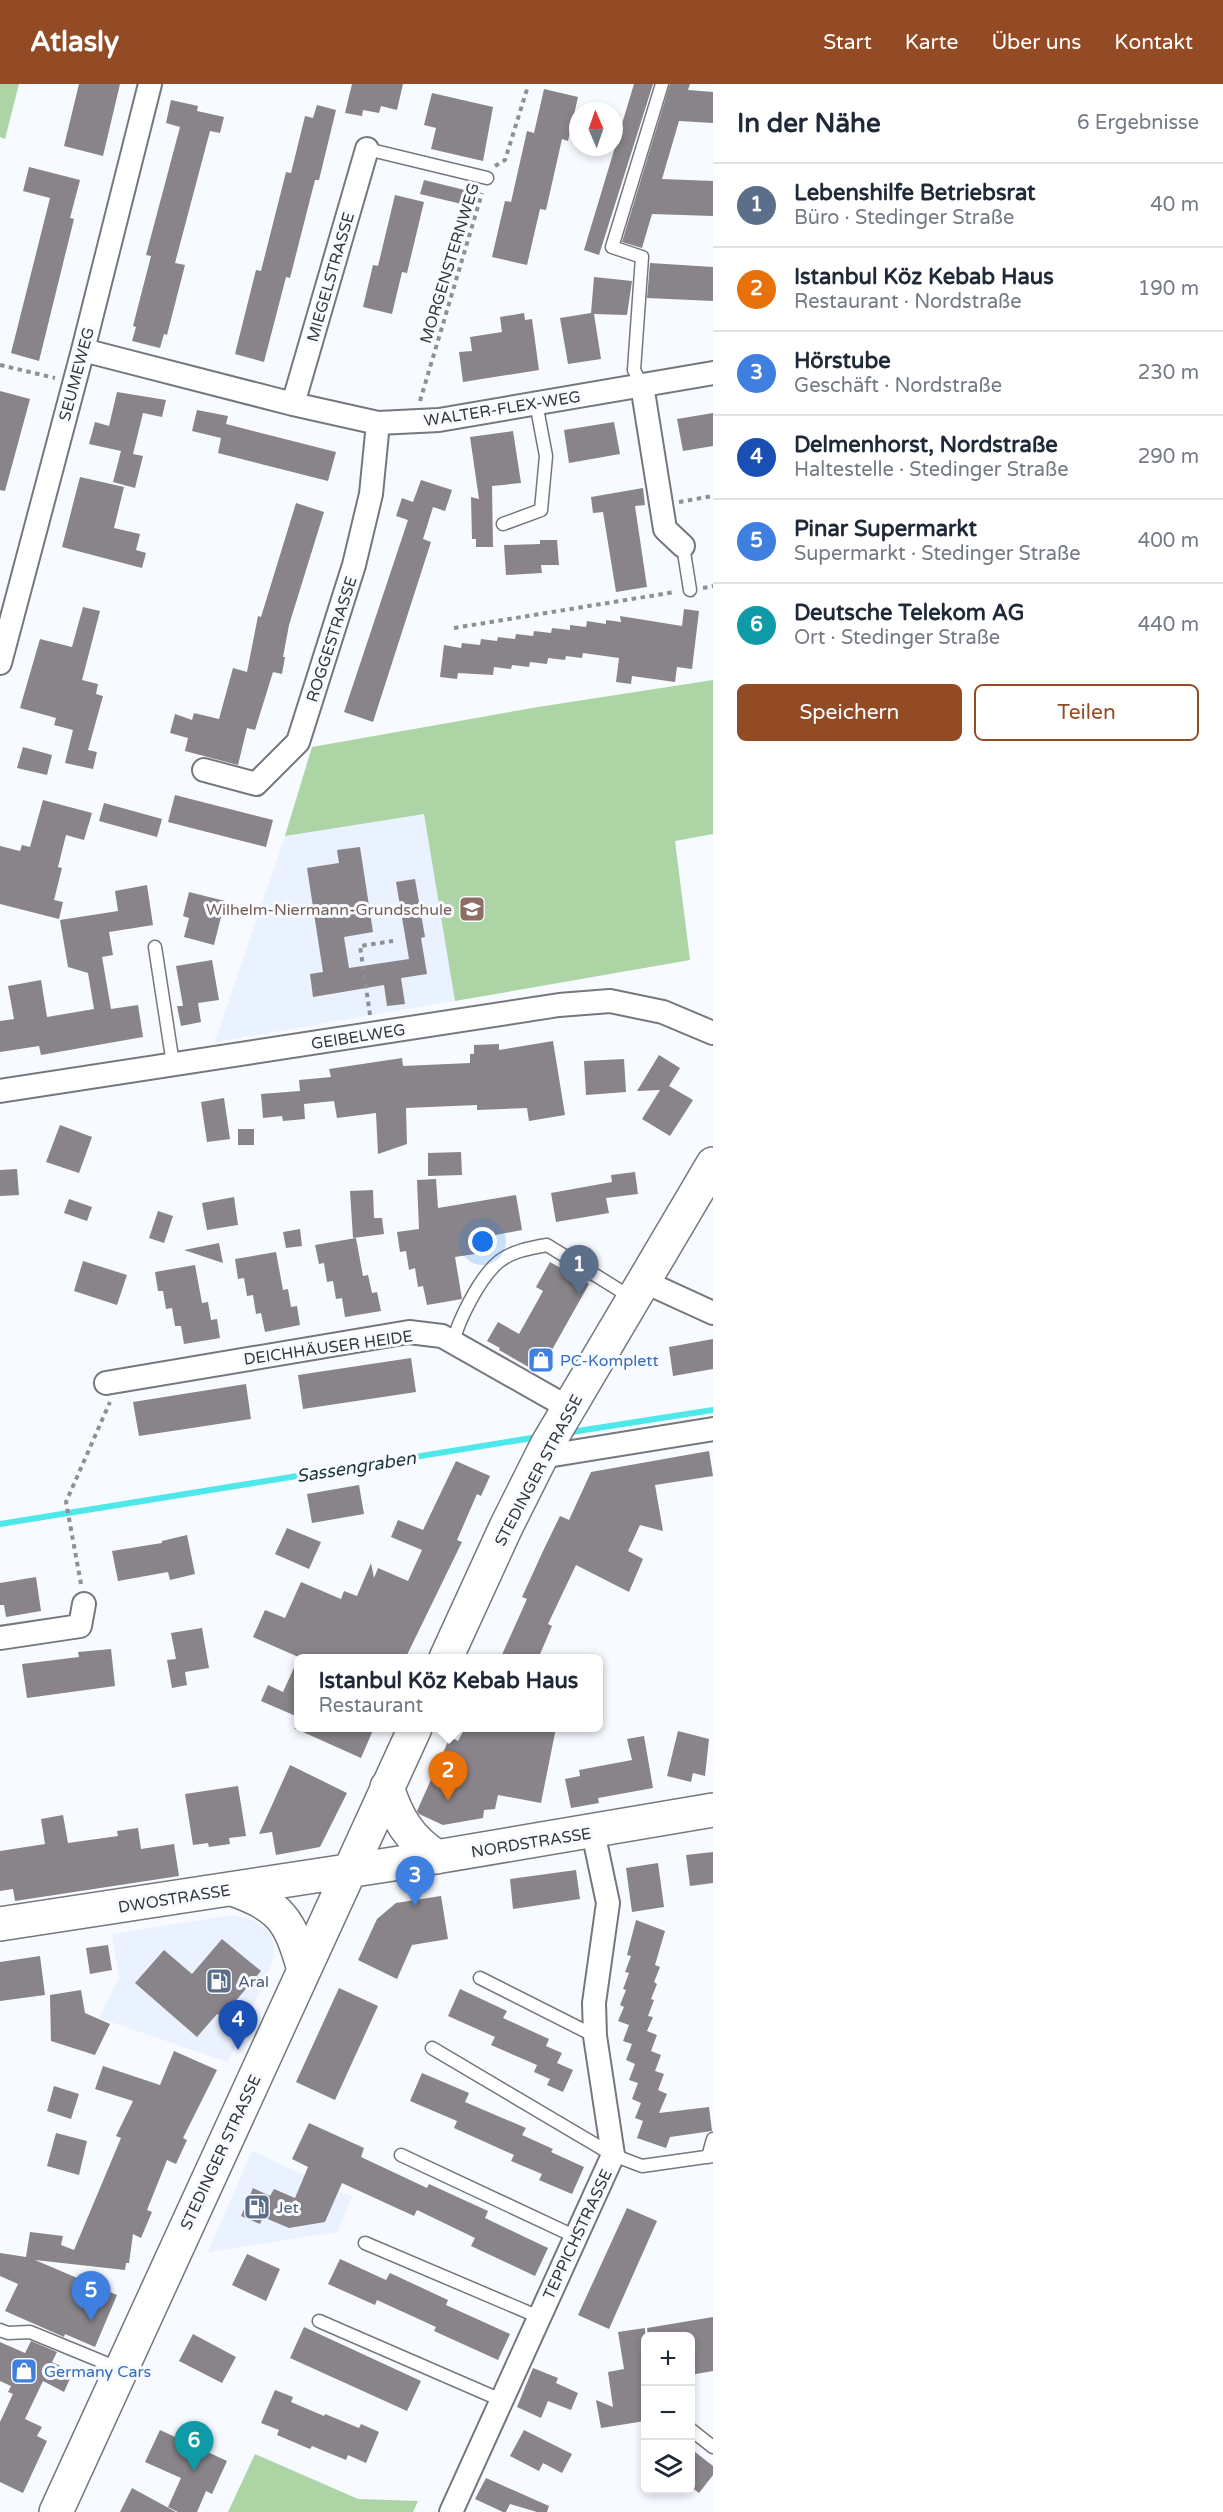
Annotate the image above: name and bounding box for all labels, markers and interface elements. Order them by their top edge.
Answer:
text: Atlasly [30,25,119,59]
text: Start [823,30,872,55]
text: Karte [905,30,958,55]
text: Über uns [991,30,1081,55]
text: Kontakt [1114,30,1193,55]
north arrow [569,102,623,156]
text: In der Nähe [737,108,881,139]
text: 6 Ergebnisse [1077,111,1199,135]
text: Lebenshilfe Betriebsrat [794,180,1035,206]
street label: MORGENSTERNWEG [416,181,484,346]
text: 1 [750,193,763,217]
text: 40 m [1150,193,1199,217]
text: Büro · Stedinger Straße [794,206,1014,230]
street label: MIEGELSTRASSE [303,210,359,344]
text: Istanbul Köz Kebab Haus [794,264,1054,290]
text: 2 [750,277,763,301]
text: 190 m [1138,277,1199,301]
text: Restaurant · Nordstraße [794,290,1022,314]
street label: SEUMEWEG [55,325,99,423]
text: Hörstube [794,348,891,374]
text: 3 [750,361,763,385]
text: 230 m [1138,361,1199,385]
text: Geschäft · Nordstraße [794,374,1002,398]
street label: WALTER-FLEX-WEG [422,387,582,431]
text: Delmenhorst, Nordstraße [794,432,1058,458]
text: 4 [750,445,763,469]
text: 290 m [1138,445,1199,469]
text: Haltestelle · Stedinger Straße [794,458,1069,482]
text: Pinar Supermarkt [794,516,977,542]
text: 5 [750,529,763,553]
text: 400 m [1138,529,1199,553]
text: Supermarkt · Stedinger Straße [794,542,1081,566]
street label: ROGGESTRASSE [302,574,362,705]
text: Deutsche Telekom AG [794,600,1024,626]
text: 6 [750,613,763,637]
text: 440 m [1138,613,1199,637]
text: Ort · Stedinger Straße [794,626,1000,650]
button: Speichern [737,684,962,741]
button: Teilen [974,684,1199,741]
school or university icon: Wilhelm-Niermann-Grundschule [457,894,487,924]
place label: Wilhelm-Niermann-Grundschule [206,900,452,920]
street label: GEIBELWEG [310,1020,407,1054]
your location [468,1227,497,1256]
pin: 1 [560,1246,598,1295]
street label: DEICHHÄUSER HEIDE [242,1326,414,1370]
shop icon: PC-Komplett [526,1345,556,1375]
place label: PC-Komplett [560,1351,659,1371]
street label: STEDINGER STRASSE [490,1391,587,1550]
water label: Sassengraben [295,1447,418,1487]
popup [294,1654,603,1732]
text: Istanbul Köz Kebab Haus [319,1668,578,1694]
text: Restaurant [319,1694,423,1718]
pin: 2 [428,1752,468,1801]
street label: NORDSTRASSE [470,1824,593,1862]
pin: 3 [396,1856,434,1906]
street label: DWOSTRASSE [117,1880,232,1918]
fuel station icon: Aral [204,1966,234,1996]
place label: Aral [238,1972,269,1992]
pin: 4 [218,2000,258,2050]
street label: STEDINGER STRASSE [176,2072,266,2233]
street label: TEPPICHSTRASSE [539,2166,617,2303]
fuel station icon: Jet [242,2192,272,2222]
place label: Jet [276,2198,299,2218]
pin: 5 [72,2272,110,2321]
map controls [641,2332,695,2494]
button: + [641,2332,695,2386]
shop icon: Germany Cars [9,2356,39,2386]
place label: Germany Cars [44,2362,151,2382]
button: − [641,2386,695,2440]
pin: 6 [174,2422,214,2471]
button: layers [641,2440,695,2494]

